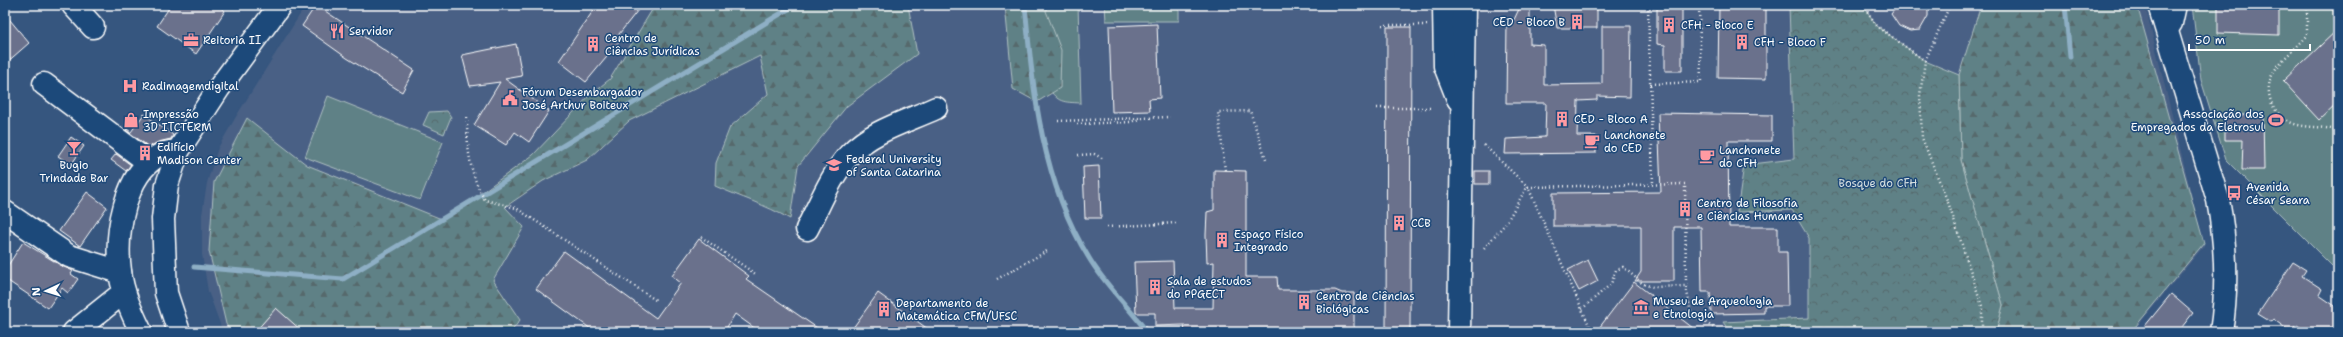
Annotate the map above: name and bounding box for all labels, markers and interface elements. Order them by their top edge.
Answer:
building icon: CED - Bloco B [1568,13,1586,31]
place label: CED - Bloco B [1493,15,1566,30]
building icon: CFH - Bloco E [1660,16,1678,34]
place label: CFH - Bloco E [1681,18,1754,33]
restaurant icon: Servidor [328,22,346,40]
place label: Servidor [349,24,394,39]
scale bar [2189,26,2310,52]
office icon: Reitoria II [182,31,200,49]
place label: Centro de Ciências Jurídicas [605,31,700,59]
text: 50 m [2195,32,2225,48]
place label: Reitoria II [203,33,261,48]
building icon: CFH - Bloco F [1733,33,1751,51]
building icon: Centro de Ciências Jurídicas [584,35,602,53]
place label: CFH - Bloco F [1754,35,1826,50]
hospital icon: Radimagemdigital [121,77,139,95]
place label: Radimagemdigital [142,79,239,94]
place label: Fórum Desembargador José Arthur Boiteux [522,85,643,113]
public building icon: Fórum Desembargador José Arthur Boiteux [501,89,519,107]
place label: Impressão 3D ITCTERM [143,107,212,135]
place label: Associação dos Empregados da Eletrosul [2131,107,2265,135]
building icon: CED - Bloco A [1553,110,1571,128]
shop icon: Impressão 3D ITCTERM [122,111,140,129]
sports icon: Associação dos Empregados da Eletrosul [2267,111,2285,129]
place label: CED - Bloco A [1574,112,1648,127]
place label: Lanchonete do CED [1604,128,1666,156]
cafe icon: Lanchonete do CED [1583,132,1601,150]
bar icon: Bugio Trindade Bar [65,139,83,157]
place label: Edifício Madison Center [157,140,241,168]
place label: Lanchonete do CFH [1719,143,1781,171]
building icon: Edifício Madison Center [136,144,154,162]
cafe icon: Lanchonete do CFH [1698,147,1716,165]
place label: Federal University of Santa Catarina [846,152,942,180]
school or university icon: Federal University of Santa Catarina [825,156,843,174]
place label: Bugio Trindade Bar [39,158,109,186]
park label: Bosque do CFH [1839,176,1917,191]
place label: Avenida César Seara [2246,180,2310,208]
bus stop icon: Avenida César Seara [2225,184,2243,202]
place label: Centro de Filosofia e Ciências Humanas [1697,196,1803,224]
building icon: Centro de Filosofia e Ciências Humanas [1676,200,1694,218]
building icon: CCB [1390,214,1408,232]
place label: CCB [1411,216,1431,231]
place label: Espaço Físico Integrado [1234,227,1304,255]
building icon: Espaço Físico Integrado [1213,231,1231,249]
north arrow [26,271,66,311]
place label: Sala de estudos do PPGECT [1167,274,1252,302]
building icon: Sala de estudos do PPGECT [1146,278,1164,296]
text: N [29,287,44,297]
place label: Centro de Ciências Biológicas [1316,289,1415,317]
building icon: Centro de Ciências Biológicas [1295,293,1313,311]
place label: Museu de Arqueologia e Etnologia [1653,294,1772,322]
place label: Departamento de Matemática CFM/UFSC [896,296,1017,324]
museum icon: Museu de Arqueologia e Etnologia [1632,298,1650,316]
building icon: Departamento de Matemática CFM/UFSC [875,300,893,318]

